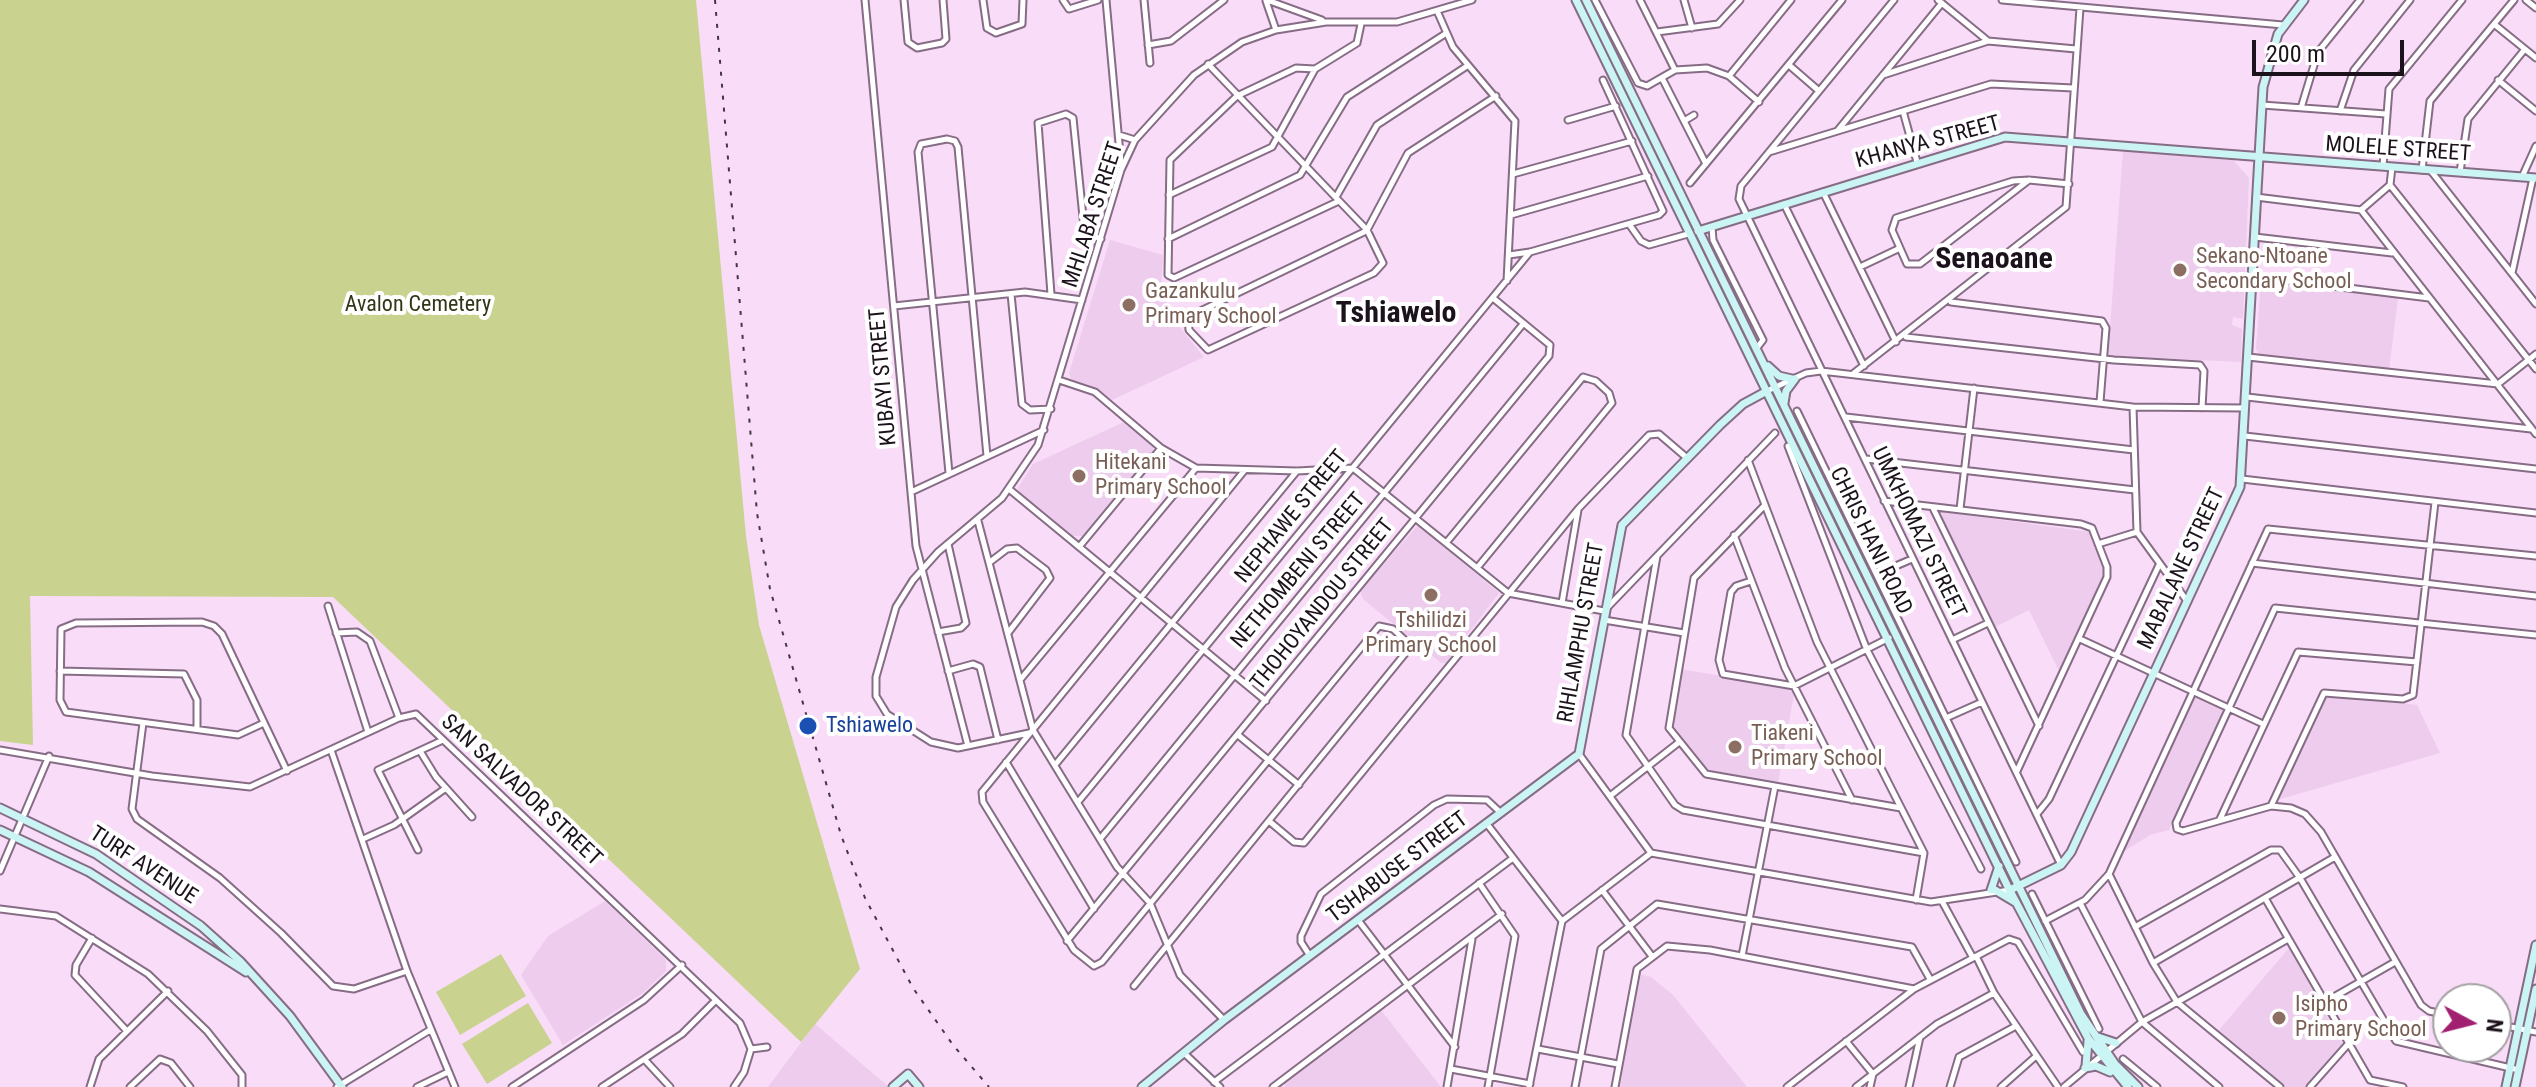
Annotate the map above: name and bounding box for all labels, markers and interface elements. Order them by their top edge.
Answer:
scale bar [2256,24,2408,74]
text: 200 m [2266,40,2325,68]
street label: KHANYA STREET [1853,111,2003,175]
street label: MOLELE STREET [2324,132,2472,168]
street label: MHLABA STREET [1058,139,1130,291]
district label: Senaoane [1935,242,2053,278]
place label: Sekano-Ntoane Secondary School [2196,244,2351,296]
marker: Sekano-Ntoane Secondary School [2171,261,2189,279]
place label: Gazankulu Primary School [1145,279,1276,330]
park label: Avalon Cemetery [345,292,491,318]
marker: Gazankulu Primary School [1120,296,1138,314]
district label: Tshiawelo [1335,296,1457,332]
street label: KUBAYI STREET [865,307,903,447]
street label: UMKHOMAZI STREET [1865,443,1971,623]
street label: NEPHAWE STREET [1230,445,1354,589]
place label: Hitekani Primary School [1095,450,1226,502]
street label: CHRIS HANI ROAD [1823,463,1917,619]
marker: Hitekani Primary School [1070,467,1088,485]
street label: MABALANE STREET [2133,484,2231,654]
street label: NETHOMBENI STREET [1226,488,1372,654]
street label: THOHOYANDOU STREET [1246,514,1400,696]
street label: RIHLAMPHU STREET [1553,541,1611,725]
marker: Tshilidzi Primary School [1422,586,1440,604]
place label: Tshilidzi Primary School [1365,608,1497,660]
street label: SAN SALVADOR STREET [435,710,607,872]
place label: Tshiawelo [826,713,913,739]
marker: Tshiawelo [797,715,819,737]
place label: Tiakeni Primary School [1751,721,1882,772]
marker: Tiakeni Primary School [1726,738,1744,756]
street label: TSHABUSE STREET [1323,807,1473,929]
street label: TURF AVENUE [84,821,202,911]
north arrow [2432,983,2512,1063]
place label: Isipho Primary School [2295,992,2426,1044]
marker: Isipho Primary School [2270,1009,2288,1027]
text: N [2481,1018,2508,1034]

